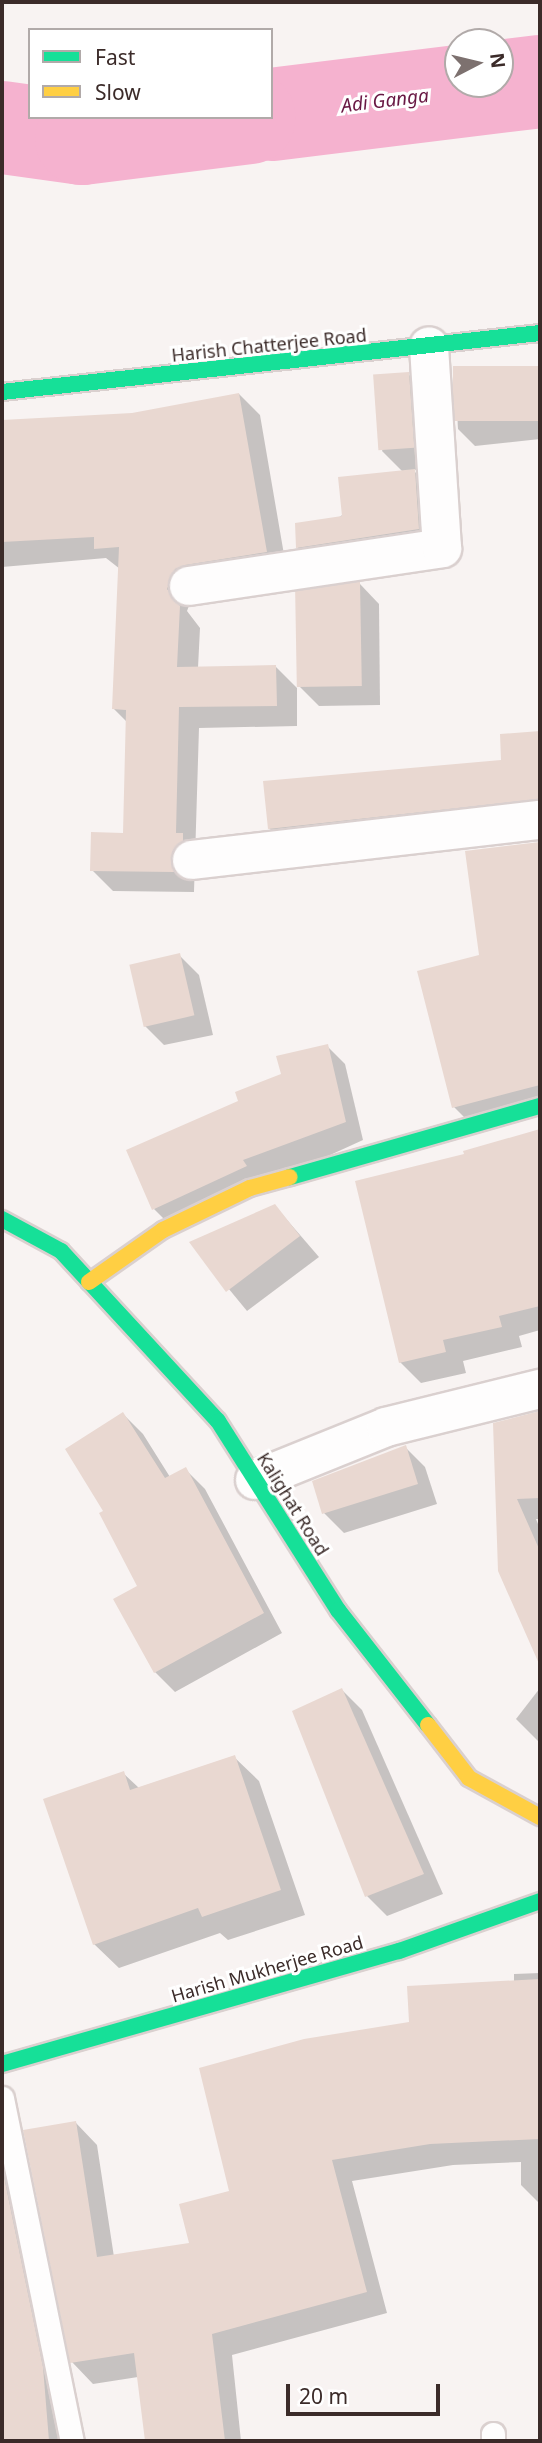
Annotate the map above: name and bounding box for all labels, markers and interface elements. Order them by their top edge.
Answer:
legend [28,28,273,119]
north arrow [444,28,514,98]
text: Fast [95,43,135,71]
text: N [484,51,512,70]
text: Slow [95,78,141,106]
water label: Adi Ganga [340,84,430,118]
street label: Harish Chatterjee Road [170,324,368,366]
street label: Kalighat Road [253,1449,333,1559]
street label: Harish Mukherjee Road [169,1931,365,2007]
scale bar [290,2370,444,2414]
text: 20 m [299,2382,348,2410]

